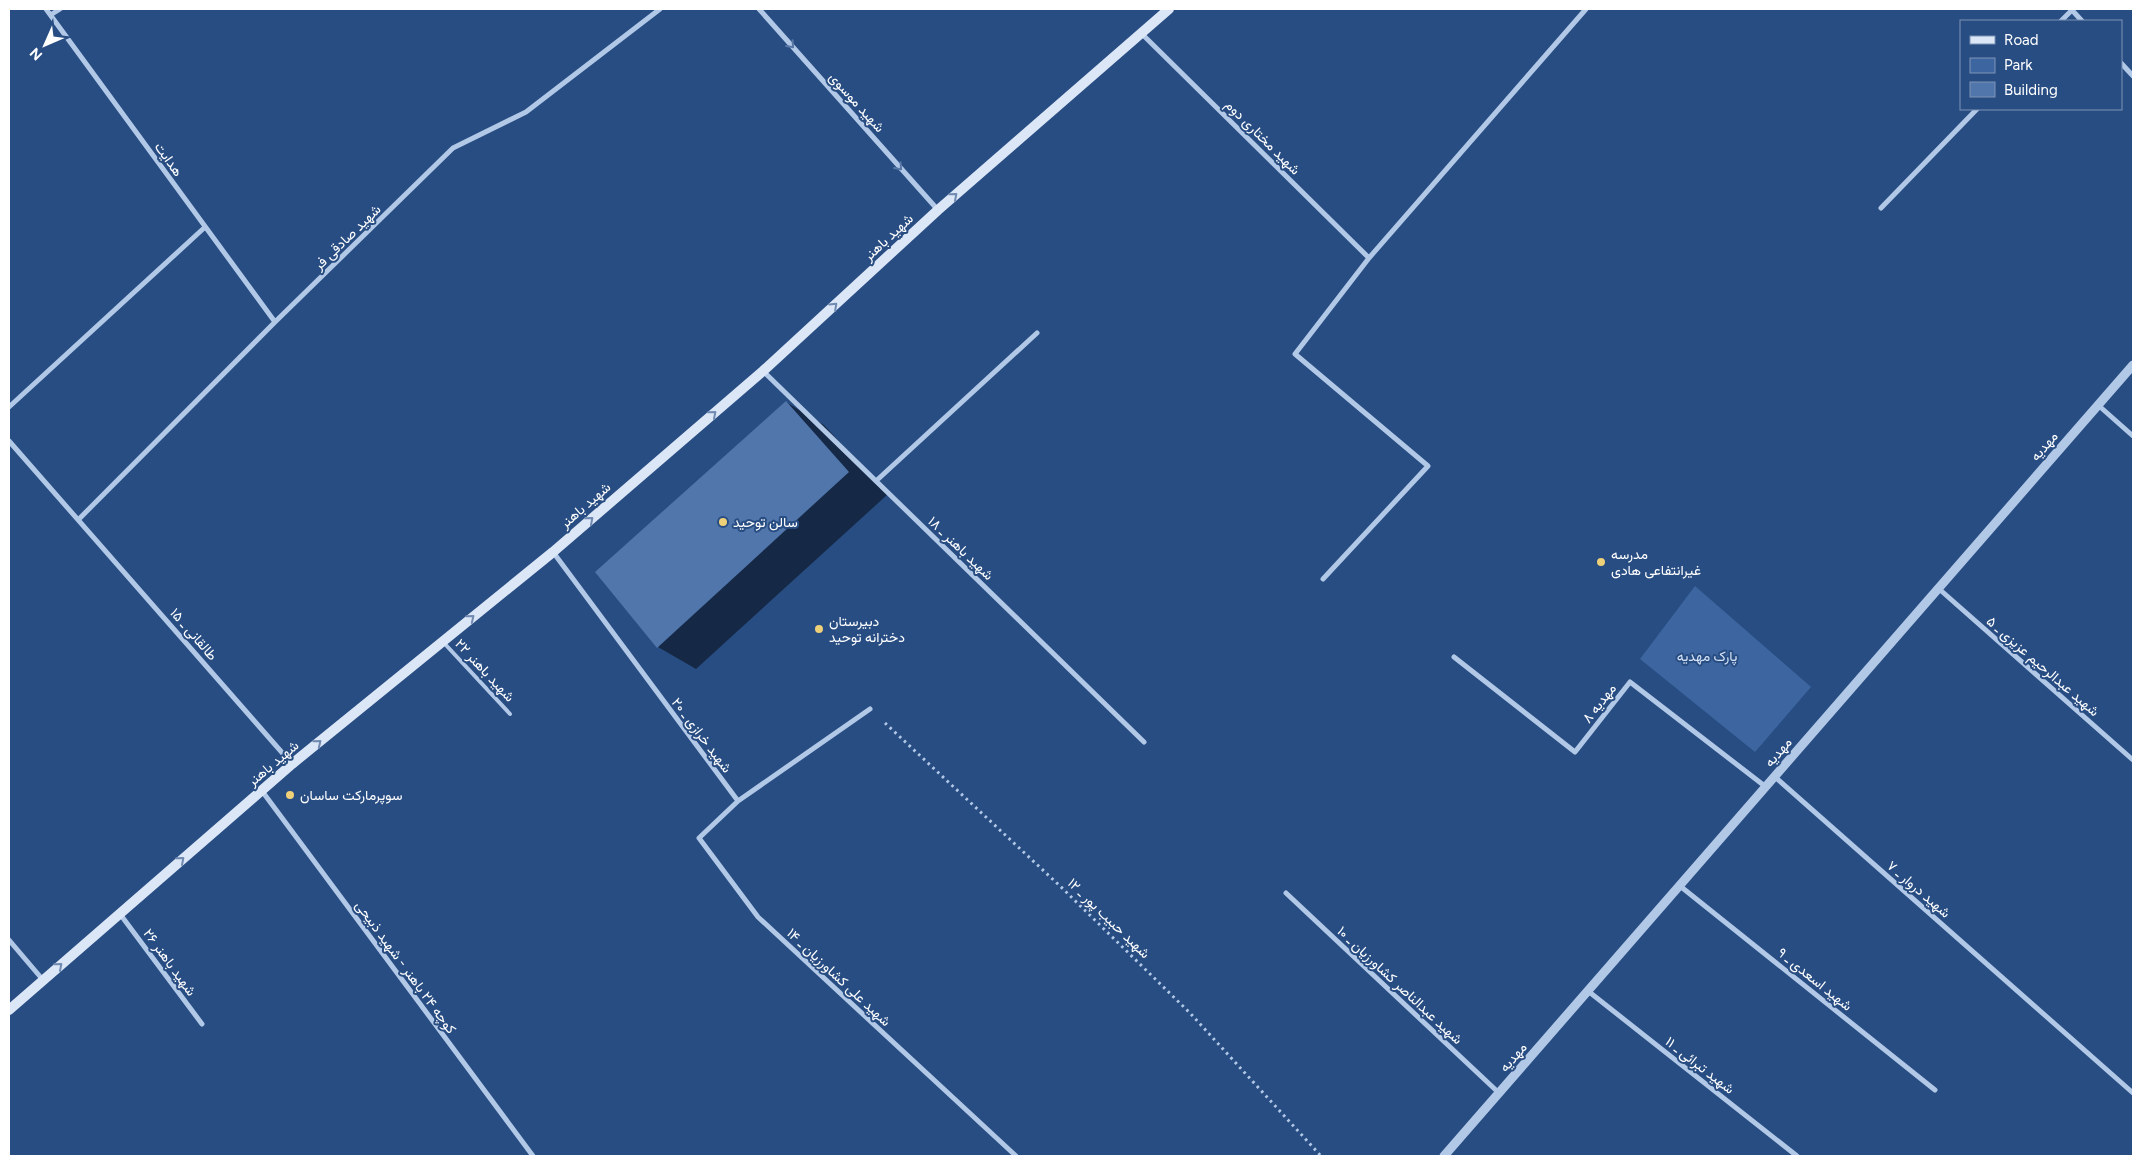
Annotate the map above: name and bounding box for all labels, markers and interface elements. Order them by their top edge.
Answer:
north arrow [20,20,70,70]
legend [1960,20,2122,110]
text: Road [2004,31,2039,49]
one-way arrow [785,40,794,49]
text: N [26,44,46,64]
text: Park [2004,56,2033,74]
street label: شهید موسوی [825,69,888,136]
text: Building [2004,81,2058,99]
street label: شهید مختاری دوم [1221,96,1304,179]
street label: هدایت [151,139,187,180]
one-way arrow [893,161,902,170]
one-way arrow [948,193,957,202]
street label: شهید صادقی فر [309,201,384,274]
street label: شهید باهنر [859,210,917,265]
one-way arrow [828,302,837,311]
one-way arrow [707,411,716,420]
street label: مهدیه [2027,428,2062,465]
street label: شهید باهنر [556,479,614,533]
street label: شهید باهنر ـ ۱۸ [924,513,997,584]
place label: سالن توحید [733,514,798,531]
one-way arrow [584,516,593,525]
marker: سالن توحید [717,516,729,528]
place label: مدرسه غیرانتفاعی هادی [1611,546,1701,579]
marker: مدرسه غیرانتفاعی هادی [1595,556,1607,568]
street label: طالقانی ـ ۱۵ [166,605,221,664]
place label: دبیرستان دخترانه توحید [829,613,905,646]
street label: شهید عبدالرحیم عزیزی ـ ۵ [1983,613,2103,720]
one-way arrow [465,615,474,623]
marker: دبیرستان دخترانه توحید [813,623,825,635]
street label: شهید باهنر ۲۲ [451,635,518,705]
park label: پارک مهدیه [1677,648,1737,666]
street label: مهدیه ۸ [1579,680,1620,726]
street label: شهید خرازی ـ ۲۰ [668,694,735,776]
street label: مهدیه [1761,734,1796,771]
street label: شهید باهنر [243,737,302,790]
one-way arrow [312,740,321,748]
place label: سوپرمارکت ساسان [300,787,403,805]
marker: سوپرمارکت ساسان [284,789,296,801]
one-way arrow [176,856,185,865]
street label: شهید دروار ـ ۷ [1883,857,1954,922]
street label: شهید حبیب پور ـ ۱۲ [1063,875,1153,963]
street label: کوچه ۲۴ باهنر - شهید ذبیحی [351,897,460,1038]
street label: شهید عبدالناصر کشاورزیان ـ ۱۰ [1333,923,1466,1048]
street label: شهید باهنر ۲۶ [139,925,200,999]
street label: شهید علی کشاورزیان ـ ۱۴ [783,925,894,1030]
street label: شهید اسعدی ـ ۹ [1774,944,1855,1015]
one-way arrow [53,963,62,972]
street label: شهید تبرائی ـ ۱۱ [1662,1033,1738,1098]
street label: مهدیه [1496,1039,1531,1076]

